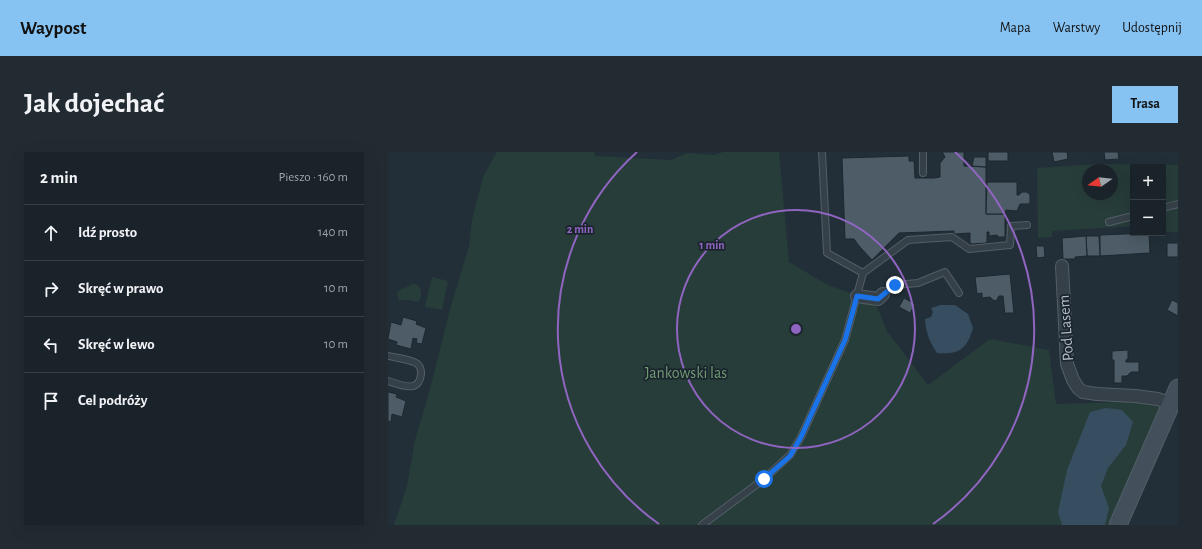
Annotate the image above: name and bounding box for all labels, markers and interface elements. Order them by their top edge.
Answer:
text: Waypost [20,19,87,38]
text: Mapa [1000,21,1031,35]
text: Warstwy [1053,21,1100,35]
text: Udostępnij [1122,21,1182,35]
button: Trasa [1112,86,1178,123]
text: Jak dojechać [24,90,164,118]
north arrow [1082,164,1118,200]
map controls [1130,164,1166,236]
button: + [1130,164,1166,200]
text: 2 min [40,169,78,186]
text: Pieszo · 160 m [278,171,348,184]
button: − [1130,200,1166,236]
icon: ahead [40,222,62,244]
text: 2 min [567,223,593,235]
text: Idź prosto [78,225,137,240]
text: 140 m [318,226,348,239]
text: 1 min [699,239,725,251]
route end [886,276,904,294]
icon: right [40,278,62,300]
text: Skręć w prawo [78,281,163,296]
text: 10 m [324,282,348,295]
street label: Pod Lasem [1056,294,1076,362]
centre of rings [789,322,803,336]
icon: left [40,334,62,356]
text: Skręć w lewo [78,337,155,352]
text: 10 m [324,338,348,351]
park label: Jankowski las [645,365,727,381]
icon: arrive [40,390,62,412]
text: Cel podróży [78,393,147,408]
route start [755,470,773,488]

